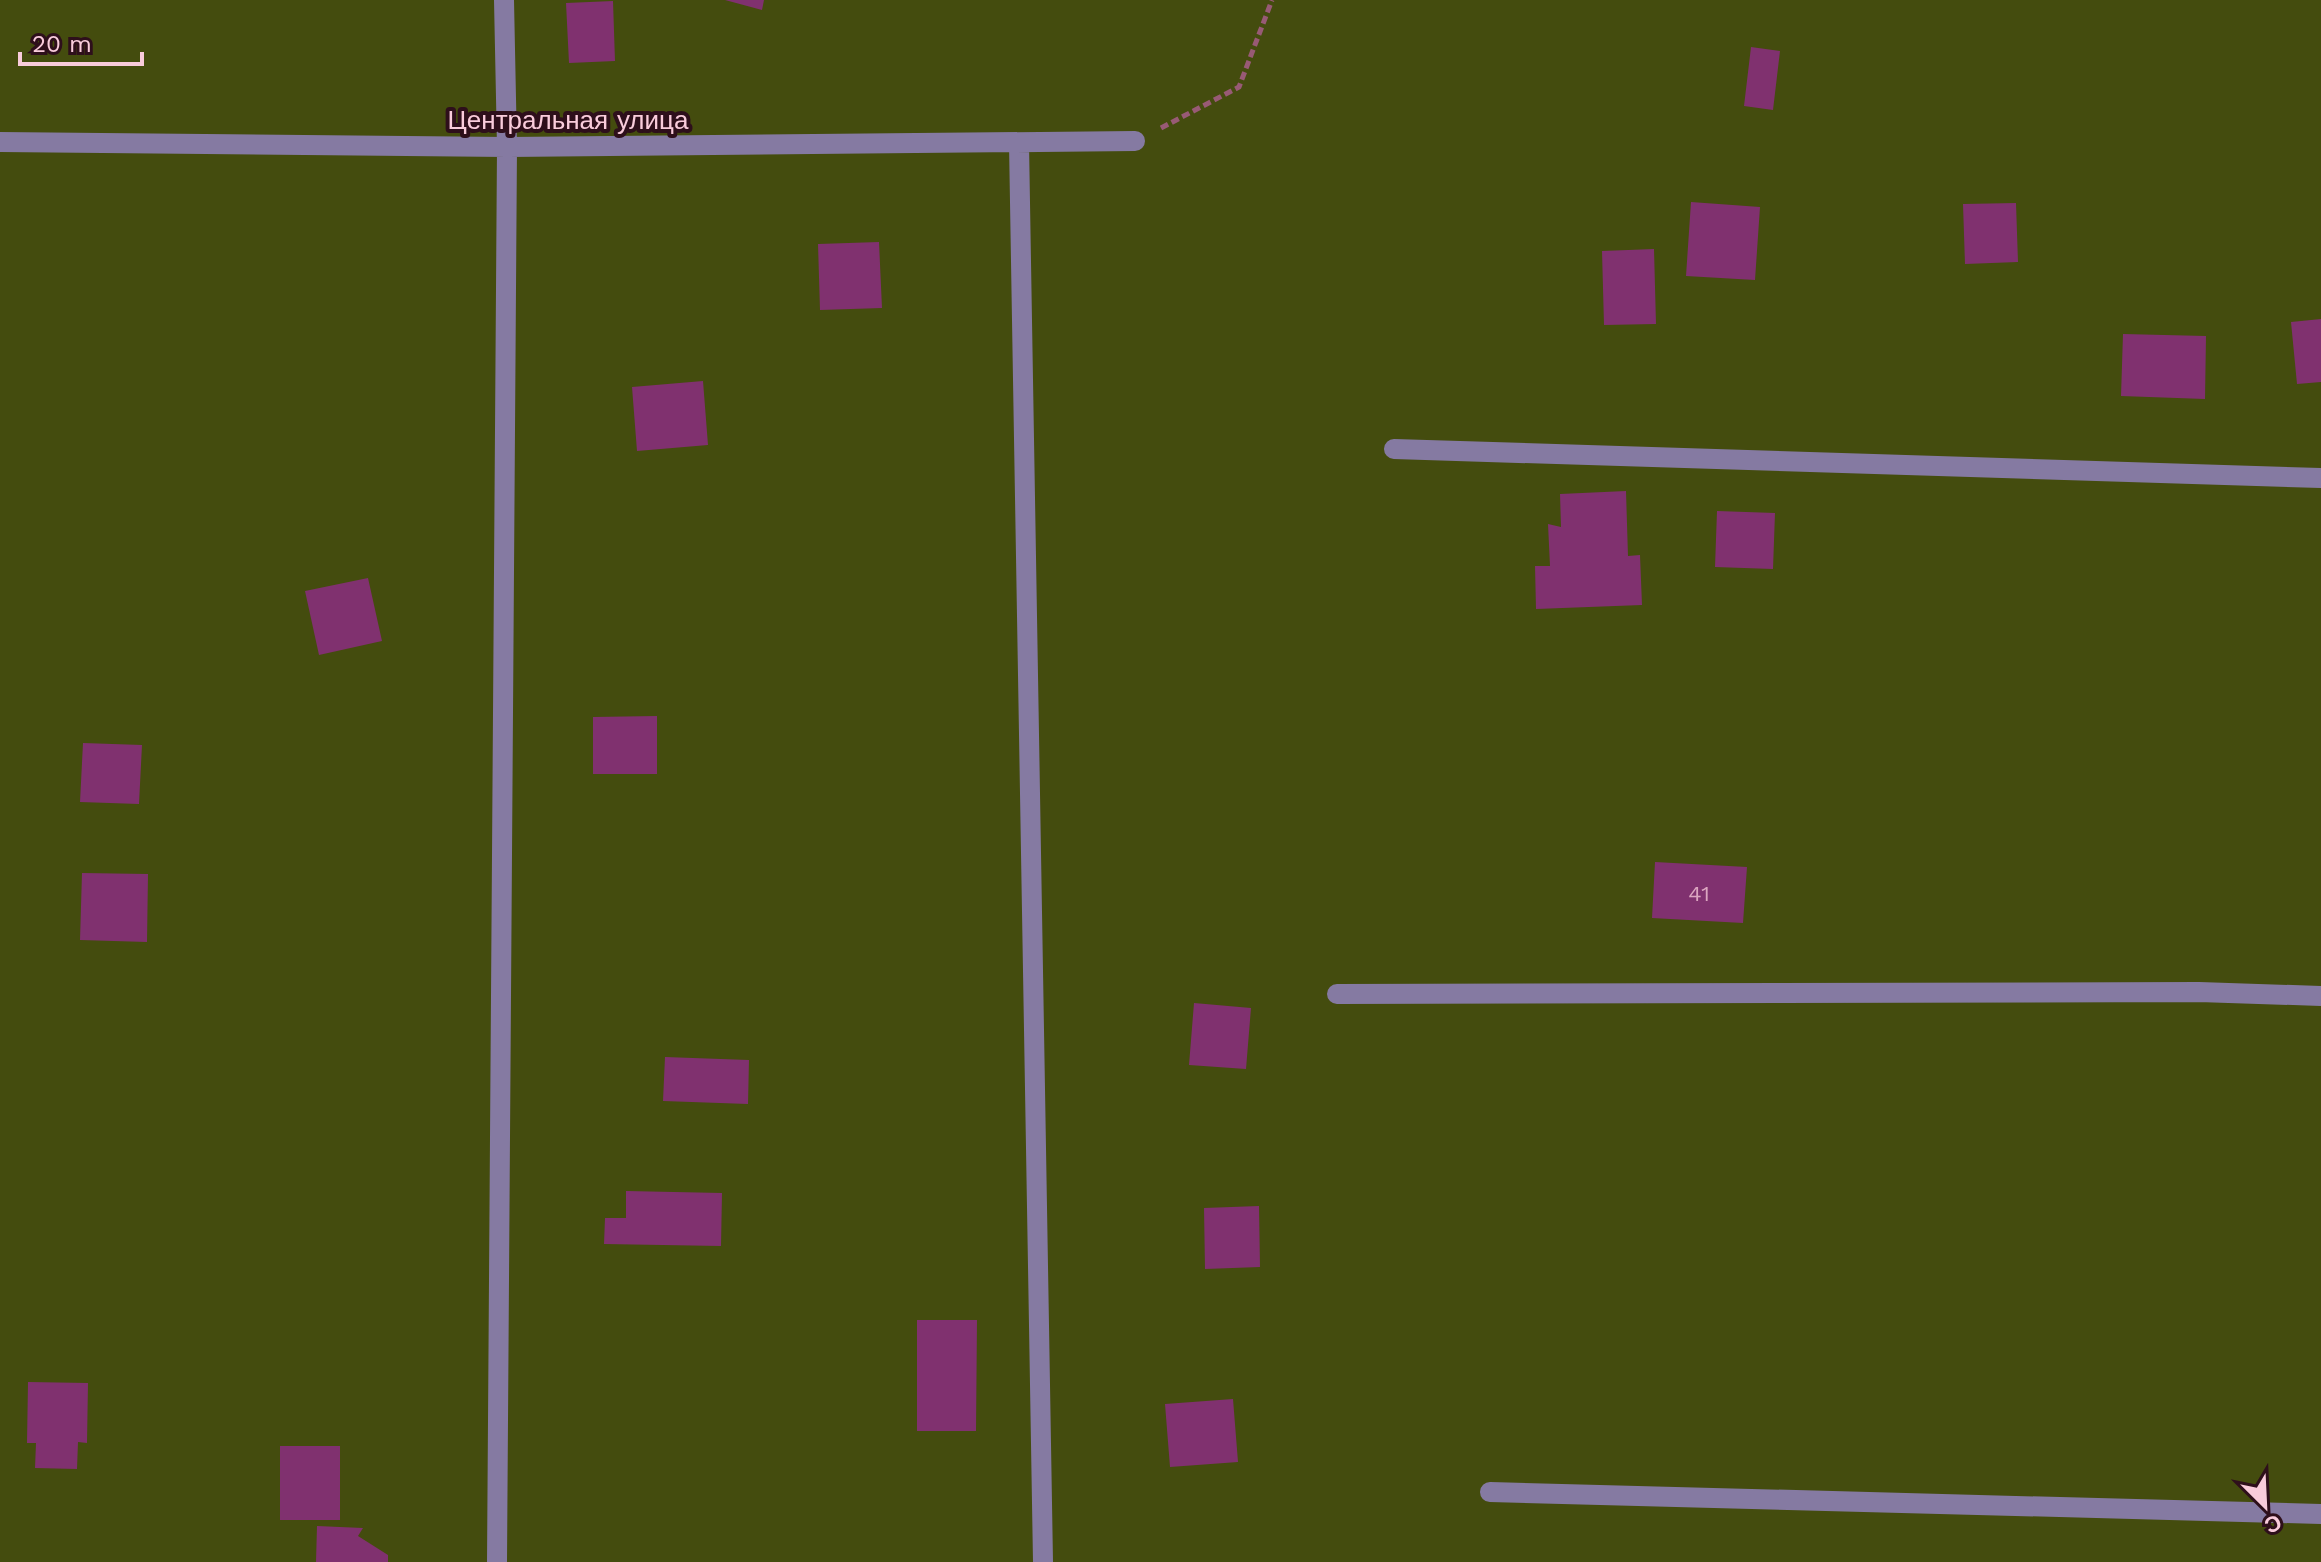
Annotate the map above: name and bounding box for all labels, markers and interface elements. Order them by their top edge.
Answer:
scale bar [20,16,142,66]
text: 20 m [32,30,92,58]
street label: Центральная улица [448,105,689,135]
house number: 41 [1688,881,1710,906]
north arrow [2225,1466,2305,1546]
text: С [2260,1509,2285,1539]

